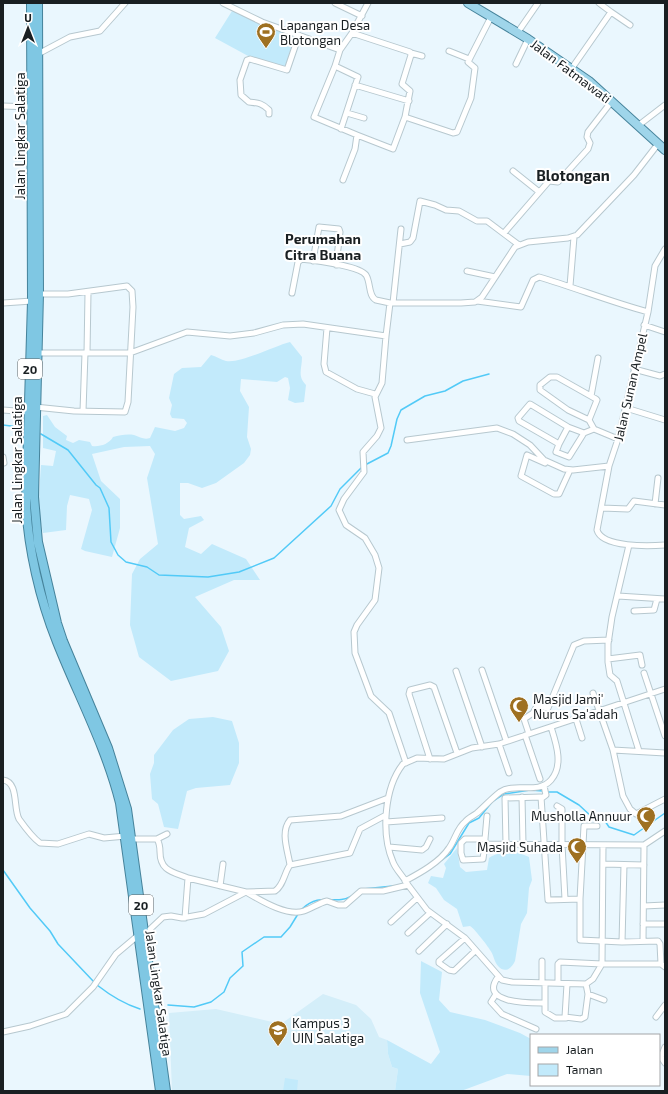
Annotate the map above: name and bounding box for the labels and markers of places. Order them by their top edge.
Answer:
place label: Lapangan Desa Blotongan [280,17,370,48]
sports icon: Lapangan Desa Blotongan [255,21,277,49]
place label: Masjid Jami' Nurus Sa'adah [533,691,618,722]
mosque icon: Masjid Jami' Nurus Sa'adah [508,695,530,723]
mosque icon: Musholla Annuur [635,805,657,833]
place label: Musholla Annuur [531,808,632,824]
mosque icon: Masjid Suhada [566,836,588,864]
place label: Masjid Suhada [477,839,563,855]
place label: Kampus 3 UIN Salatiga [292,1015,364,1046]
school or university icon: Kampus 3 UIN Salatiga [267,1019,289,1047]

